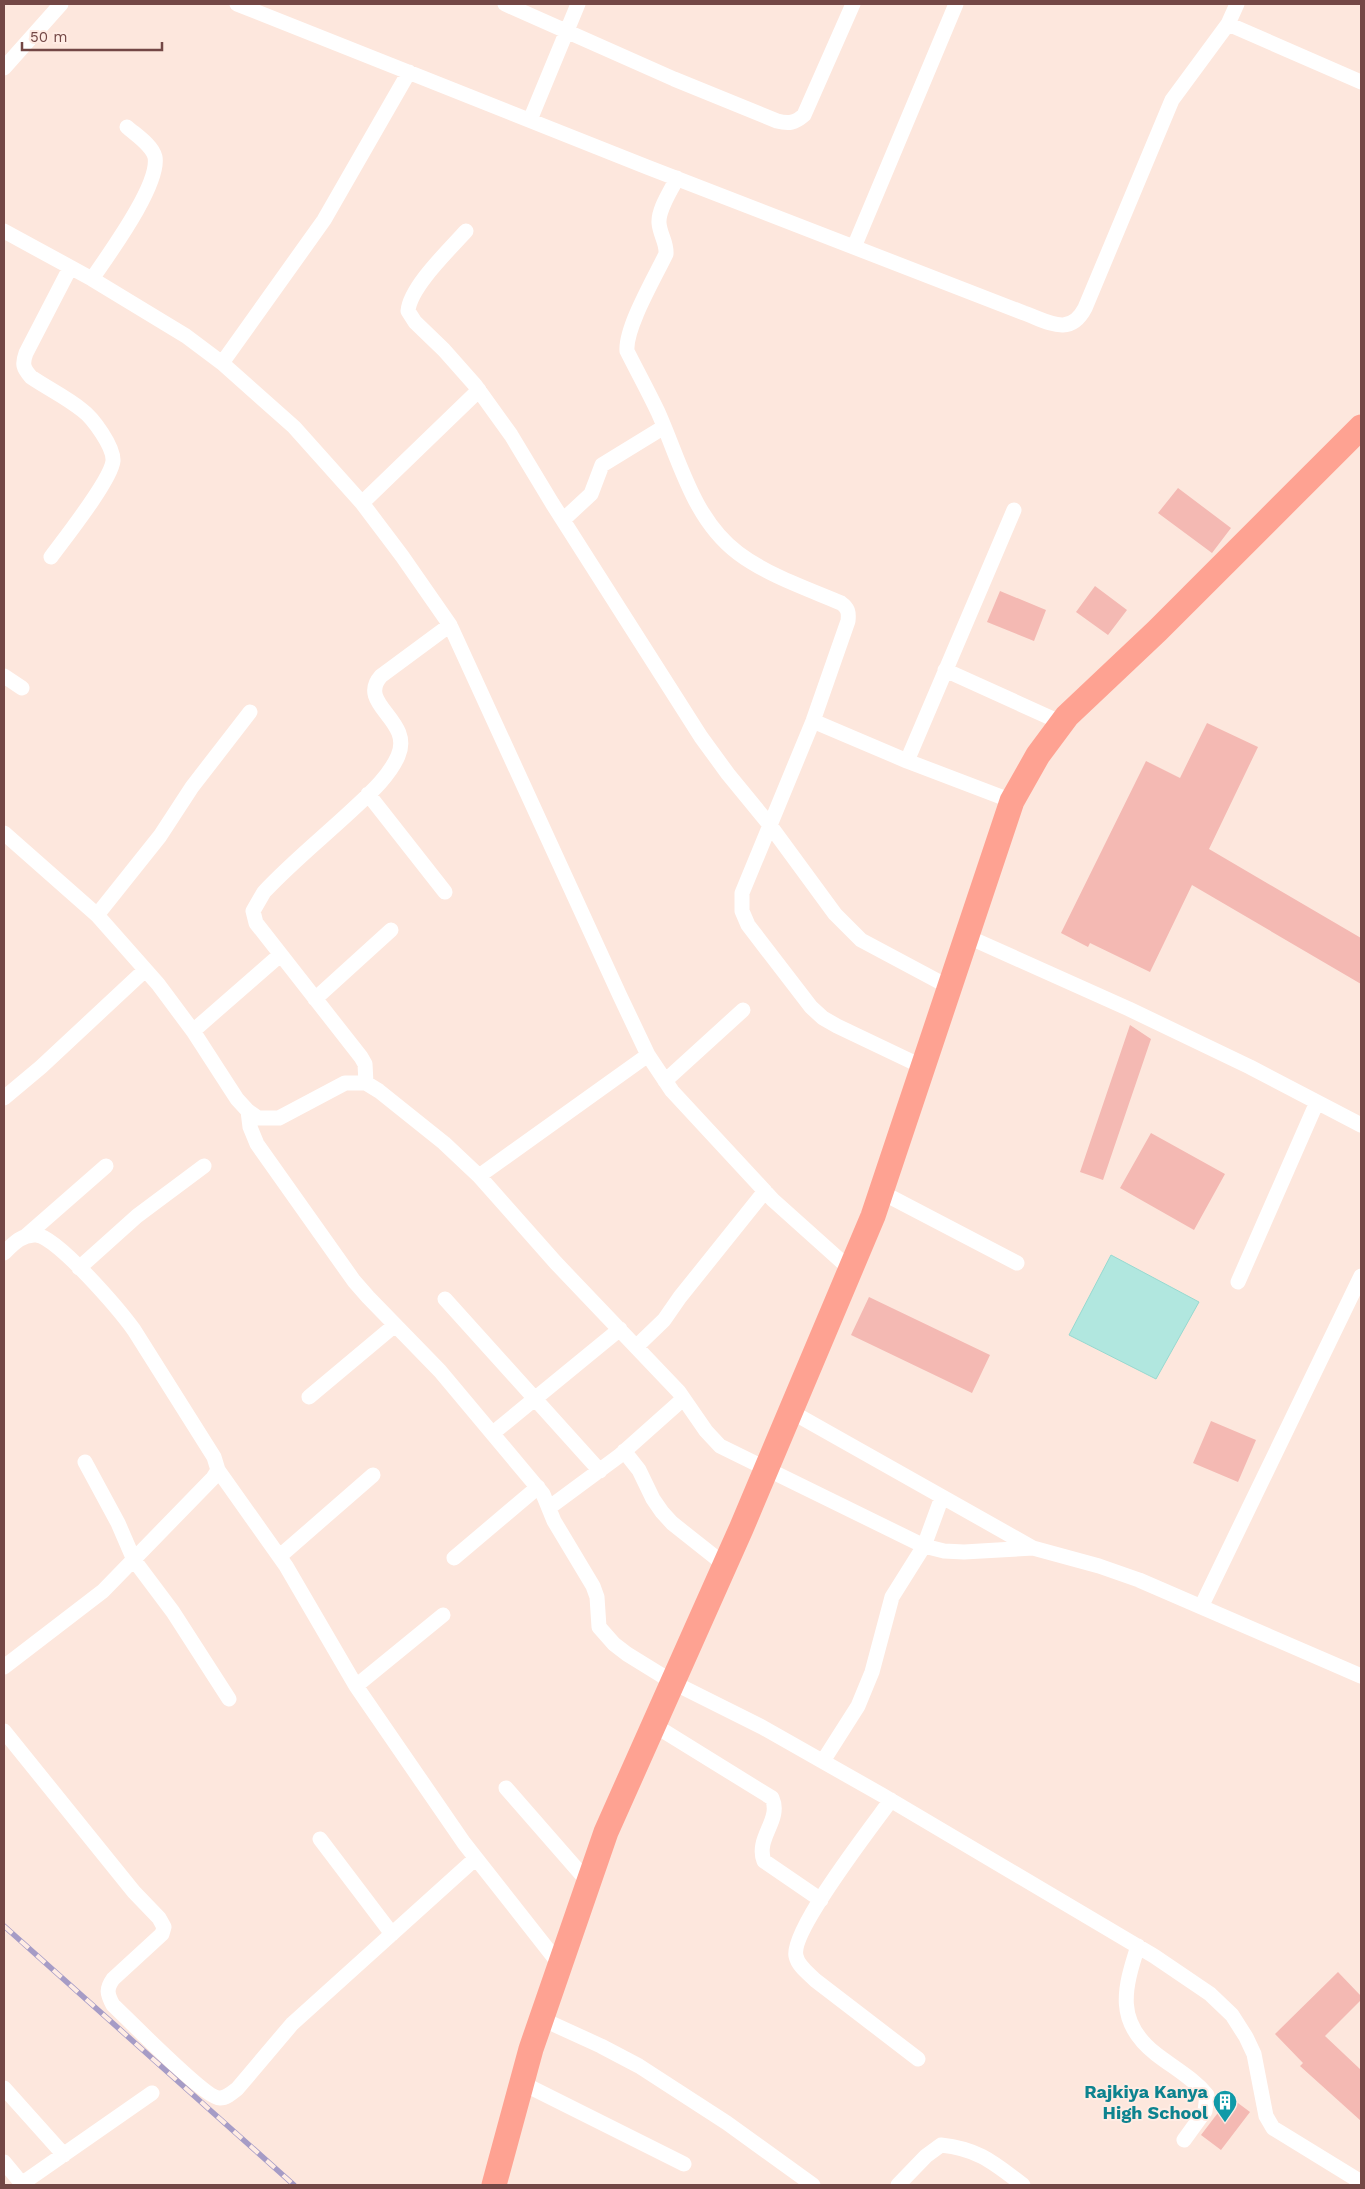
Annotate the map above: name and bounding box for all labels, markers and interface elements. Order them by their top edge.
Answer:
scale bar [22,20,162,52]
text: 50 m [30,28,67,46]
place label: Rajkiya Kanya High School [1084,2081,1209,2123]
building icon: Rajkiya Kanya High School [1212,2089,1238,2123]

